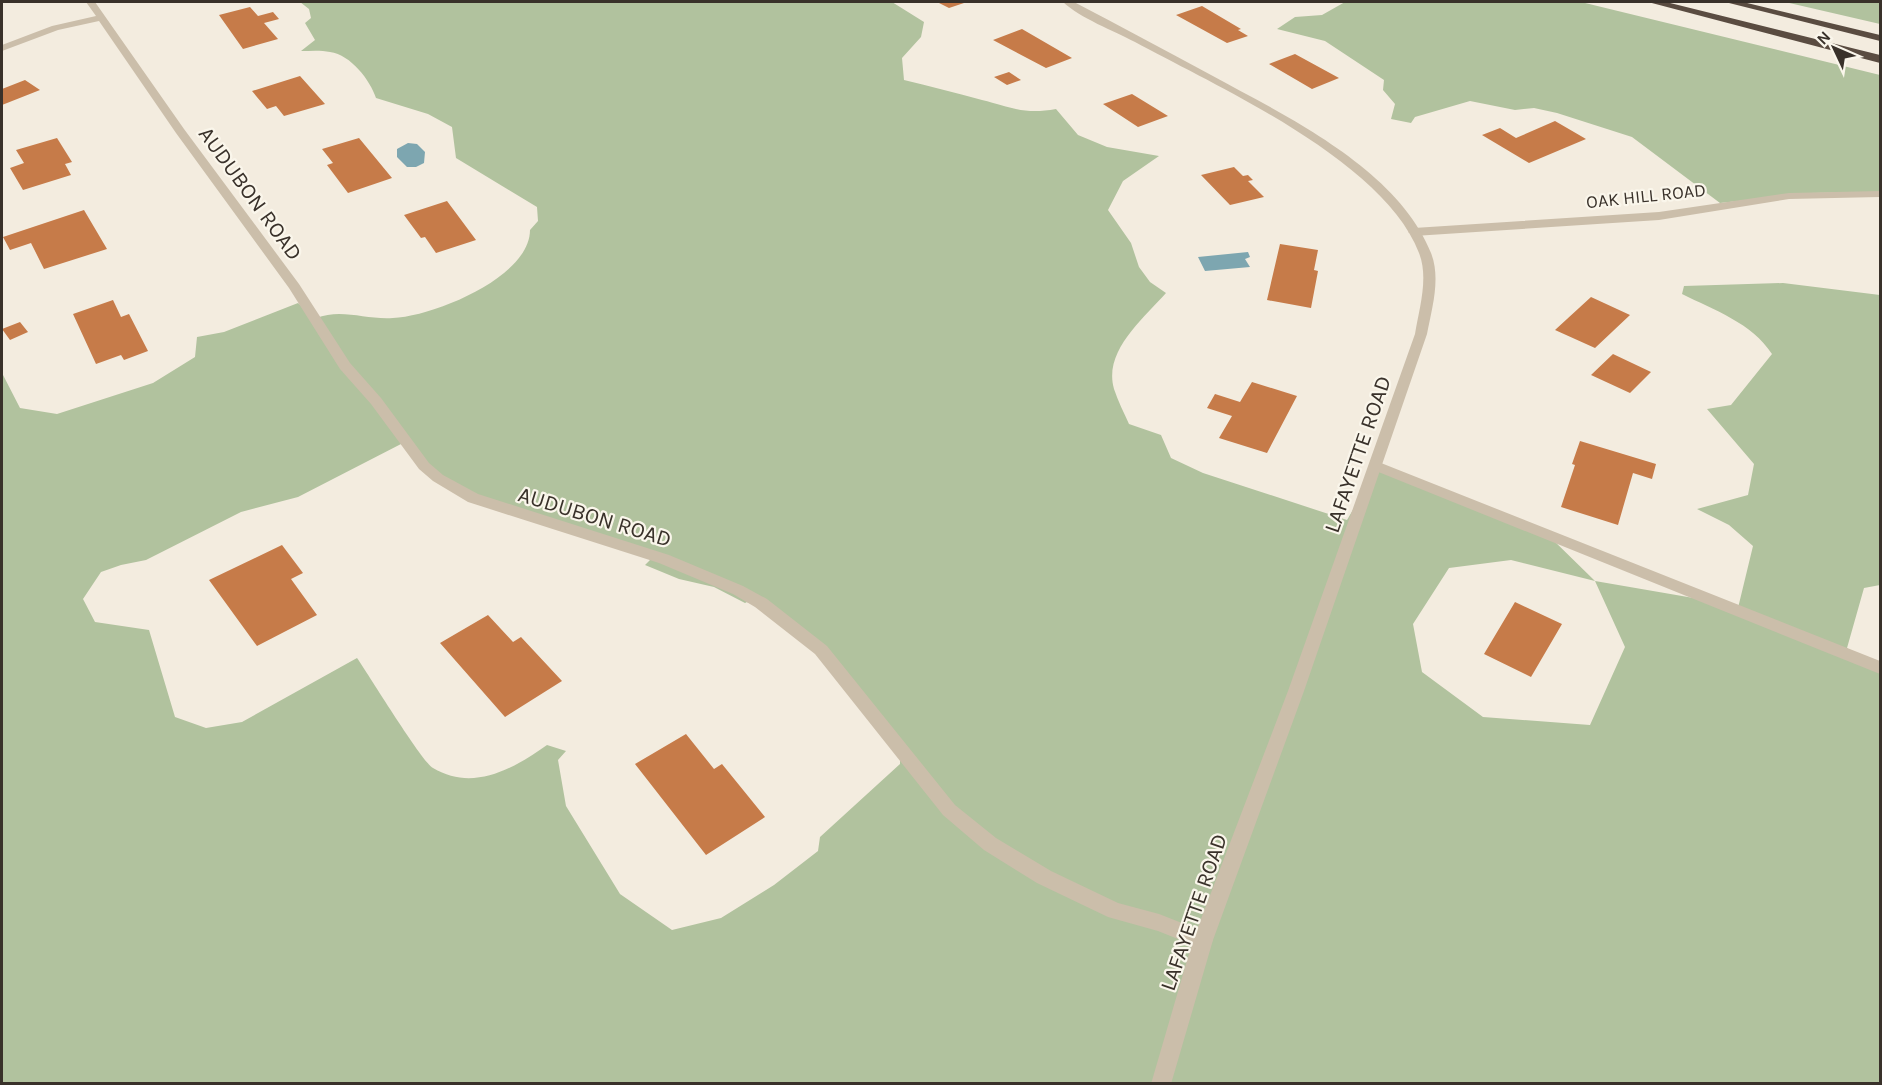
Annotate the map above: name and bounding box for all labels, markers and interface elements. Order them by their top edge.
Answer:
north arrow [1804,18,1864,78]
text: N [1813,27,1834,49]
street label: AUDUBON ROAD [193,122,307,265]
street label: OAK HILL ROAD [1585,179,1707,213]
street label: LAFAYETTE ROAD [1319,372,1397,536]
street label: AUDUBON ROAD [515,481,674,553]
street label: LAFAYETTE ROAD [1155,830,1233,994]

